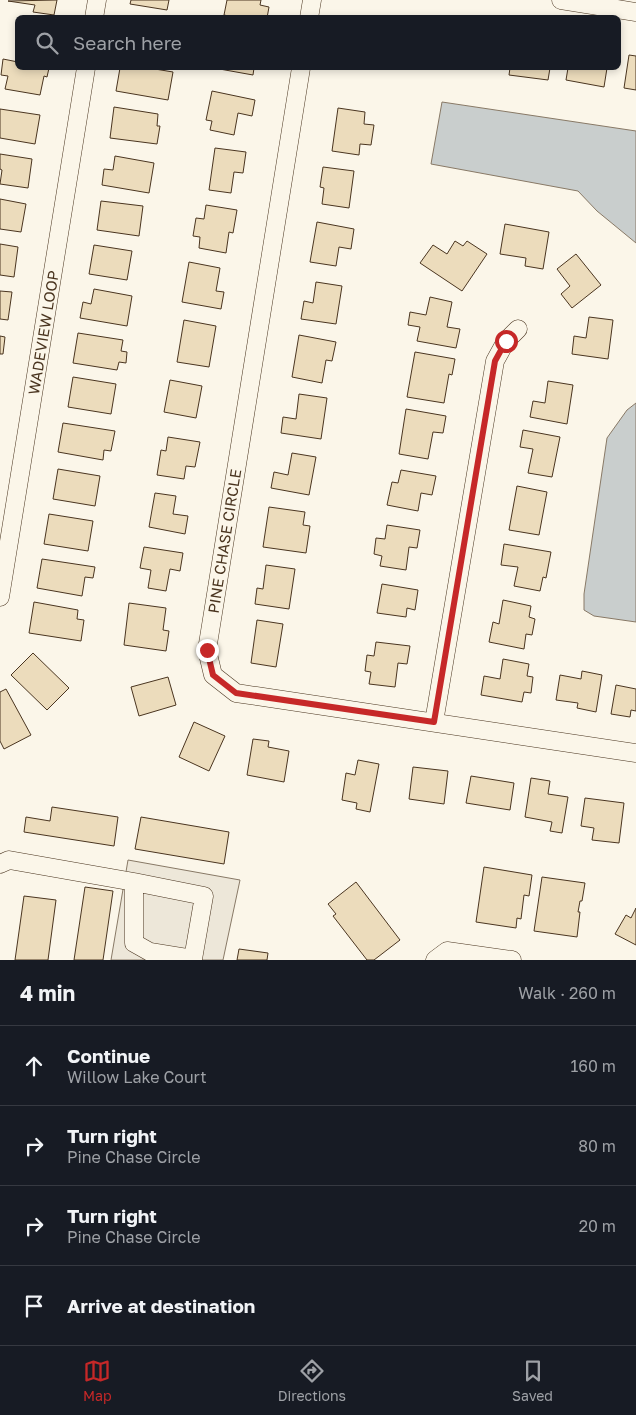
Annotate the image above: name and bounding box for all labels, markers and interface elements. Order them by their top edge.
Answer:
search box [15,15,621,70]
icon: search [33,29,61,57]
text: Search here [73,31,182,54]
street label: WADEVIEW LOOP [24,269,62,396]
route start [495,330,518,353]
street label: PINE CHASE CIRCLE [204,468,244,614]
route end [196,639,219,662]
text: 4 min [20,980,75,1006]
text: Walk · 260 m [518,983,616,1003]
text: Continue [67,1044,150,1067]
icon: ahead [20,1052,48,1080]
text: 160 m [570,1056,616,1076]
text: Willow Lake Court [67,1067,207,1087]
text: Turn right [67,1124,157,1147]
icon: right [20,1132,48,1160]
text: 80 m [578,1136,616,1156]
text: Pine Chase Circle [67,1147,201,1167]
text: Turn right [67,1204,157,1227]
icon: right [20,1212,48,1240]
text: 20 m [579,1216,616,1236]
text: Pine Chase Circle [67,1227,201,1247]
icon: arrive [20,1292,48,1320]
text: Arrive at destination [67,1294,255,1317]
tab: Map [83,1357,112,1404]
tab: Directions [278,1357,346,1404]
tab: Saved [512,1357,553,1404]

